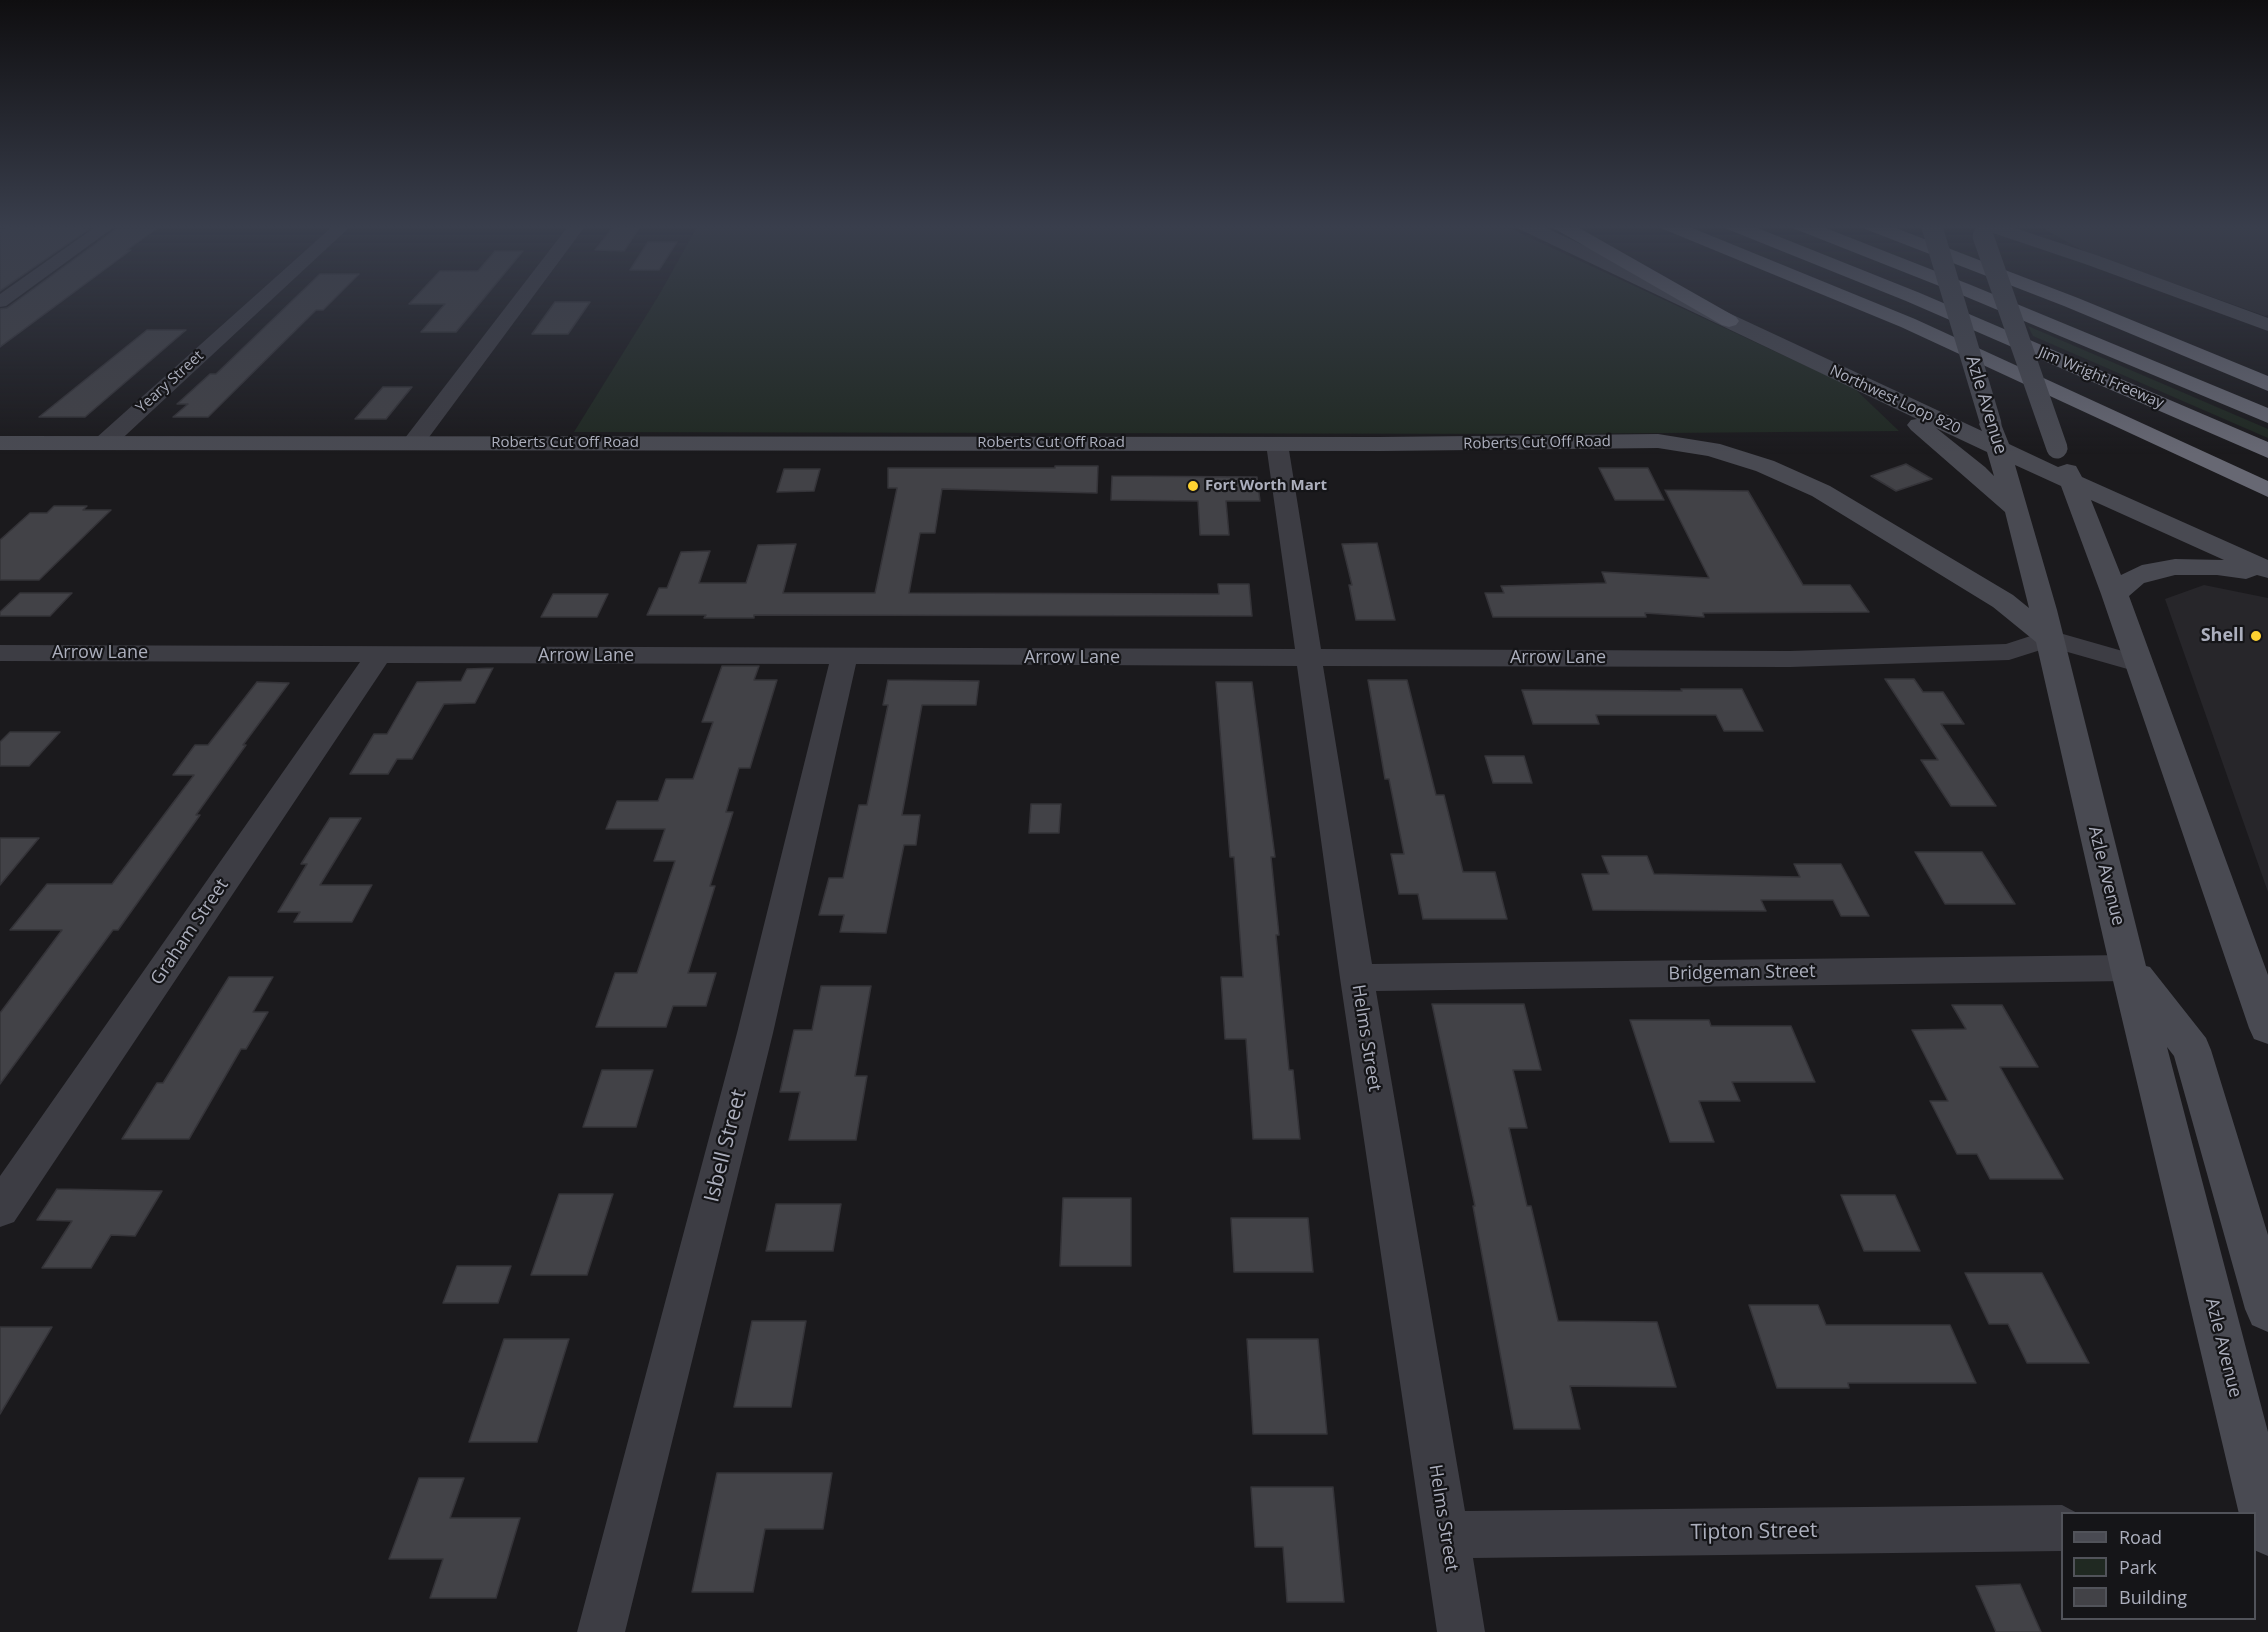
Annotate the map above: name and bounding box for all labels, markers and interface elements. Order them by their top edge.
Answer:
street label: Jim Wright Freeway [2036,344,2166,412]
street label: Yeary Street [133,347,207,417]
street label: Azle Avenue [1961,353,2011,457]
street label: Northwest Loop 820 [1827,362,1963,438]
street label: Roberts Cut Off Road [1463,433,1611,453]
street label: Roberts Cut Off Road [491,434,639,452]
street label: Roberts Cut Off Road [977,434,1125,452]
place label: Fort Worth Mart [1205,477,1327,495]
marker: Fort Worth Mart [1186,479,1200,493]
place label: Shell [2201,625,2244,647]
marker: Shell [2249,629,2263,643]
street label: Arrow Lane [52,642,148,664]
street label: Arrow Lane [538,645,634,667]
street label: Arrow Lane [1024,647,1120,669]
street label: Arrow Lane [1510,647,1606,669]
street label: Azle Avenue [2083,824,2129,928]
street label: Graham Street [147,875,233,989]
street label: Bridgeman Street [1668,961,1816,985]
street label: Helms Street [1347,983,1385,1093]
street label: Isbell Street [700,1087,752,1205]
street label: Azle Avenue [2200,1296,2246,1400]
street label: Helms Street [1424,1463,1462,1573]
legend [2061,1512,2256,1620]
street label: Tipton Street [1690,1518,1818,1546]
text: Road [2119,1525,2162,1549]
text: Park [2119,1555,2157,1579]
text: Building [2119,1585,2187,1609]

